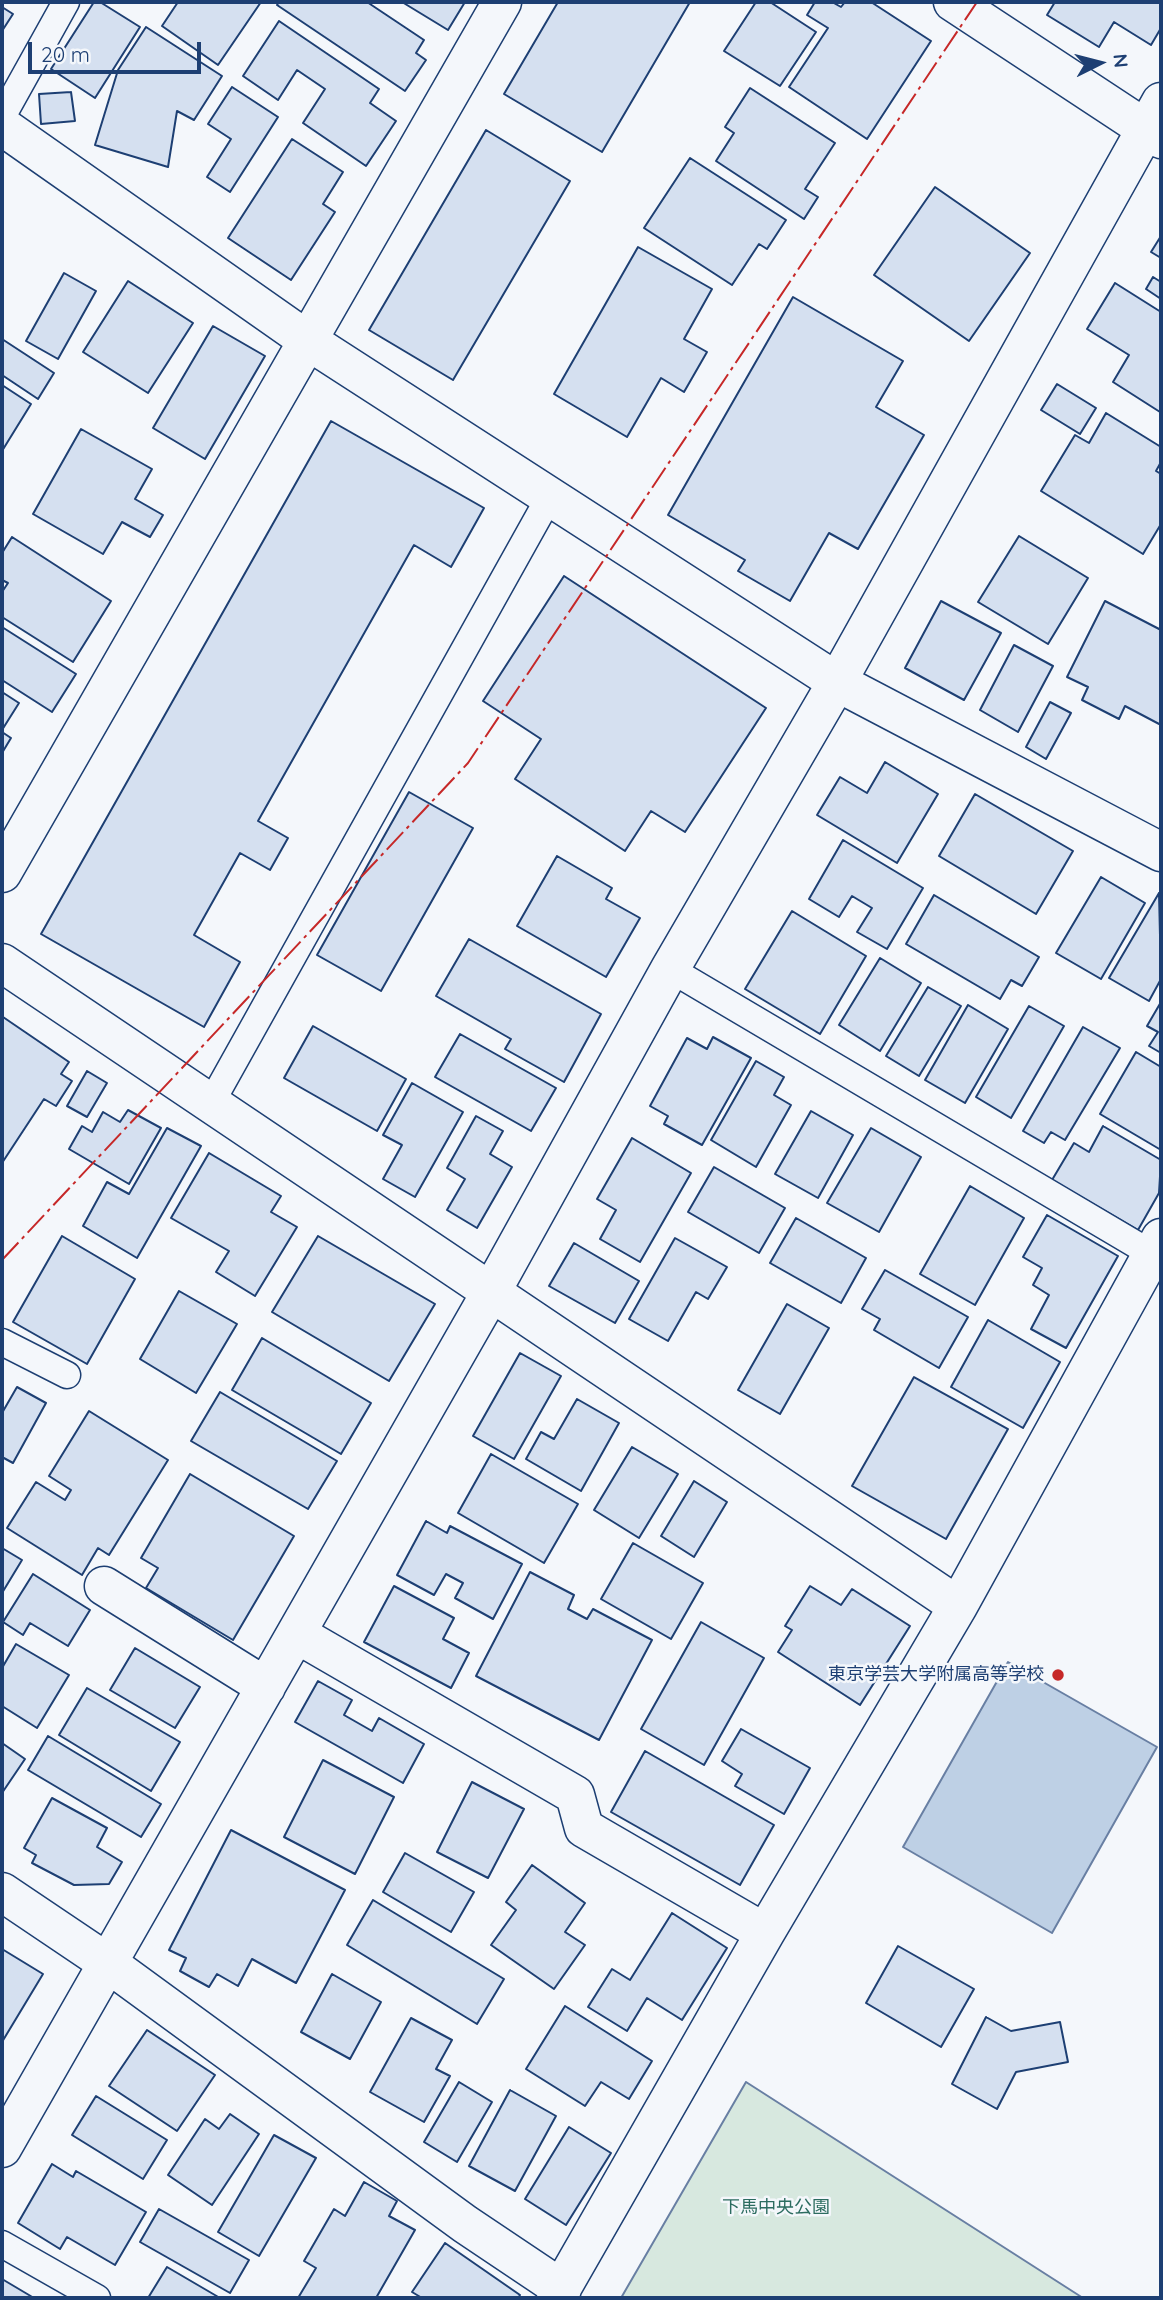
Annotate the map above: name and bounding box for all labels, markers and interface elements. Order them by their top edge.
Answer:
scale bar [32,28,205,72]
north arrow [1065,28,1135,98]
text: 20 m [41,41,90,67]
text: N [1108,53,1134,69]
place label: 東京学芸大学附属高等学校 [828,1664,1044,1686]
marker: 東京学芸大学附属高等学校 [1050,1667,1066,1683]
park label: 下馬中央公園 [722,2197,830,2219]

